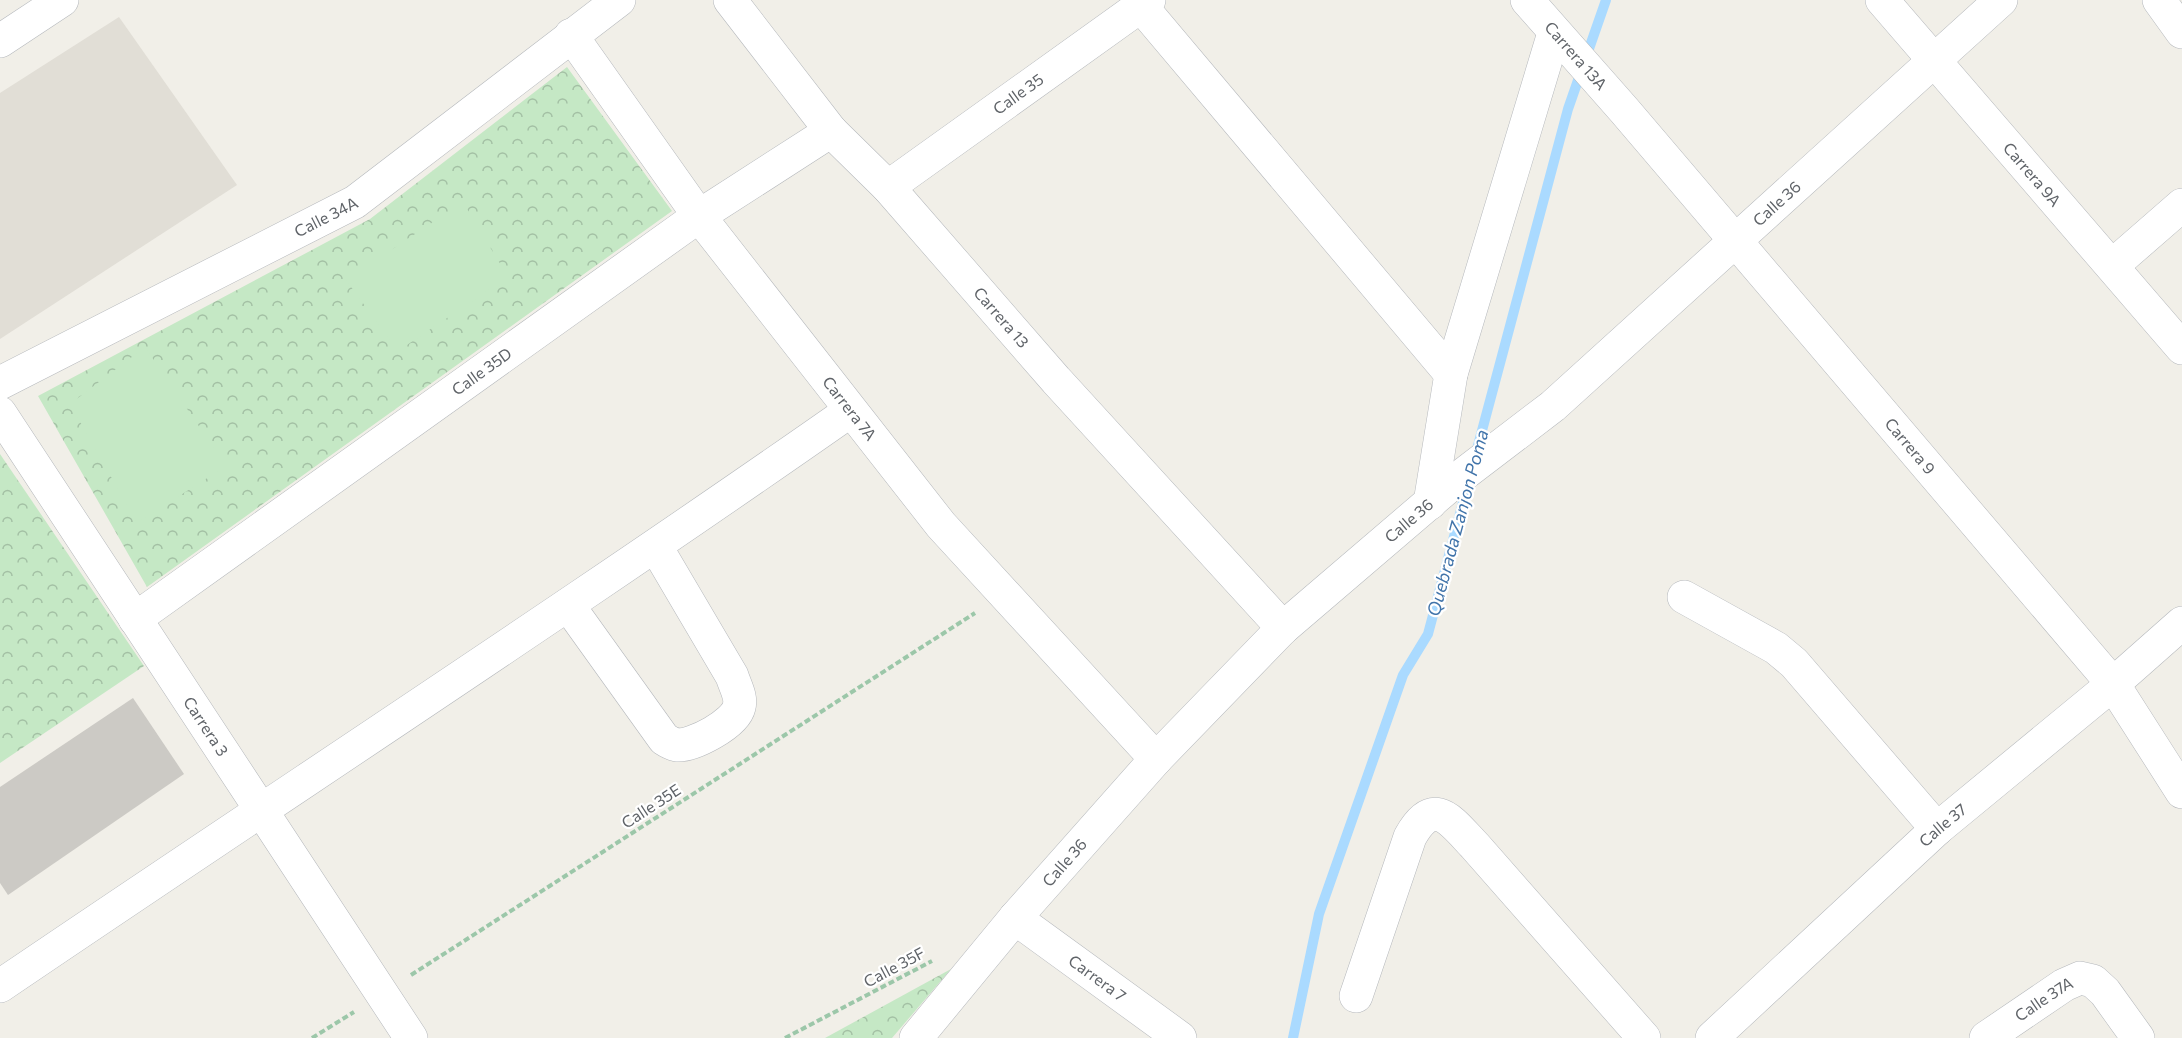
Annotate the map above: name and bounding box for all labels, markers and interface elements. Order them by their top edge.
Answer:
street label: Carrera 13A [1541,17,1611,93]
street label: Calle 35 [989,69,1047,118]
street label: Carrera 9A [2000,138,2065,210]
street label: Calle 36 [1748,176,1804,229]
street label: Calle 34A [291,192,361,240]
street label: Carrera 13 [970,283,1033,351]
street label: Calle 35D [448,343,515,399]
street label: Carrera 7A [819,372,881,444]
street label: Carrera 9 [1881,414,1940,478]
water label: Quebrada Zanjon Poma [1422,427,1493,618]
street label: Calle 36 [1380,494,1437,546]
street label: Carrera 3 [180,693,233,759]
street label: Calle 35E [618,779,684,832]
street label: Calle 37 [1915,799,1970,850]
street label: Calle 36 [1038,834,1090,890]
street label: Calle 35F [860,943,928,991]
street label: Carrera 7 [1065,950,1130,1005]
street label: Calle 37A [2011,972,2076,1025]

